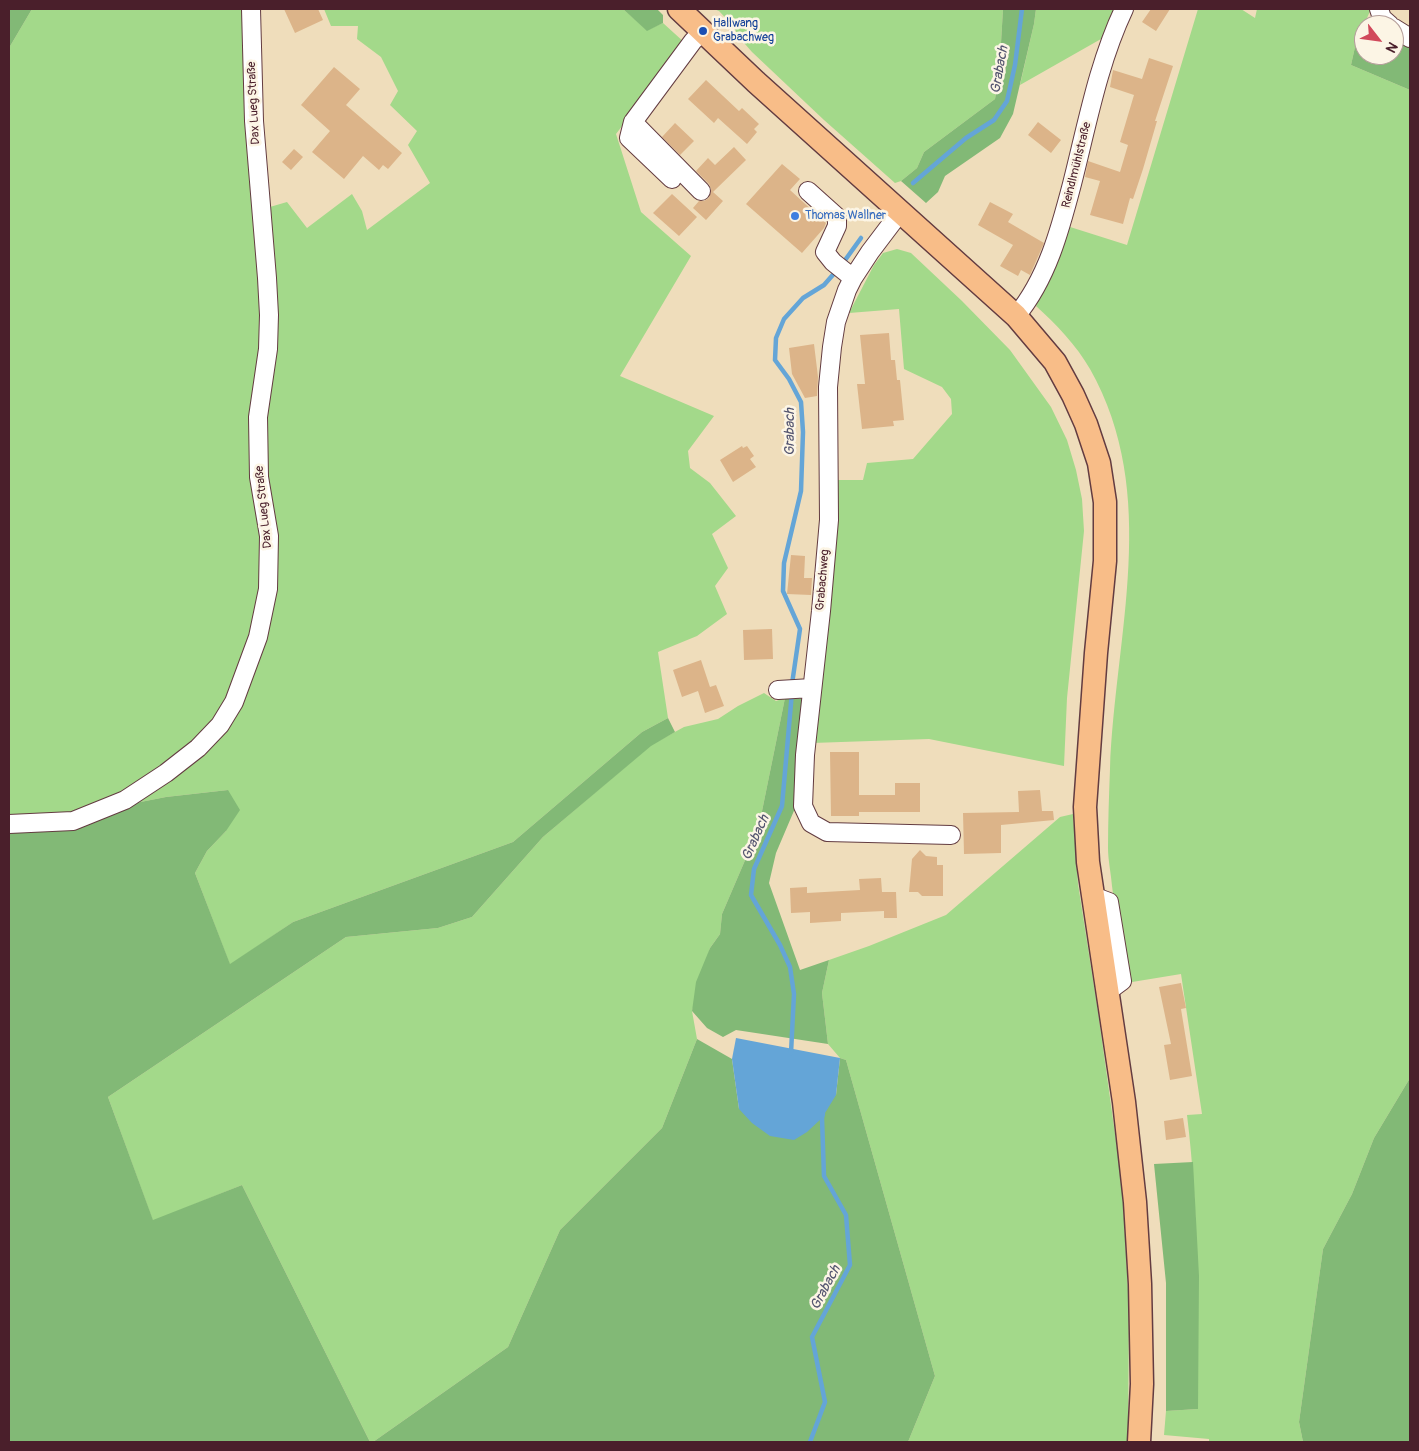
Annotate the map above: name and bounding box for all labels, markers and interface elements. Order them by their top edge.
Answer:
north arrow [1354,15,1404,65]
place label: Hallwang Grabachweg [713,17,774,45]
marker: Hallwang Grabachweg [697,25,709,37]
text: N [1382,39,1401,56]
water label: Grabach [988,45,1012,95]
street label: Dax Lueg Straße [245,61,263,145]
street label: Reindlmühlstraße [1059,120,1095,210]
place label: Thomas Wallner [805,209,886,223]
marker: Thomas Wallner [789,210,801,222]
water label: Grabach [782,408,798,456]
street label: Dax Lueg Straße [252,465,276,549]
street label: Grabachweg [813,549,833,611]
water label: Grabach [739,813,773,863]
water label: Grabach [807,1263,845,1313]

